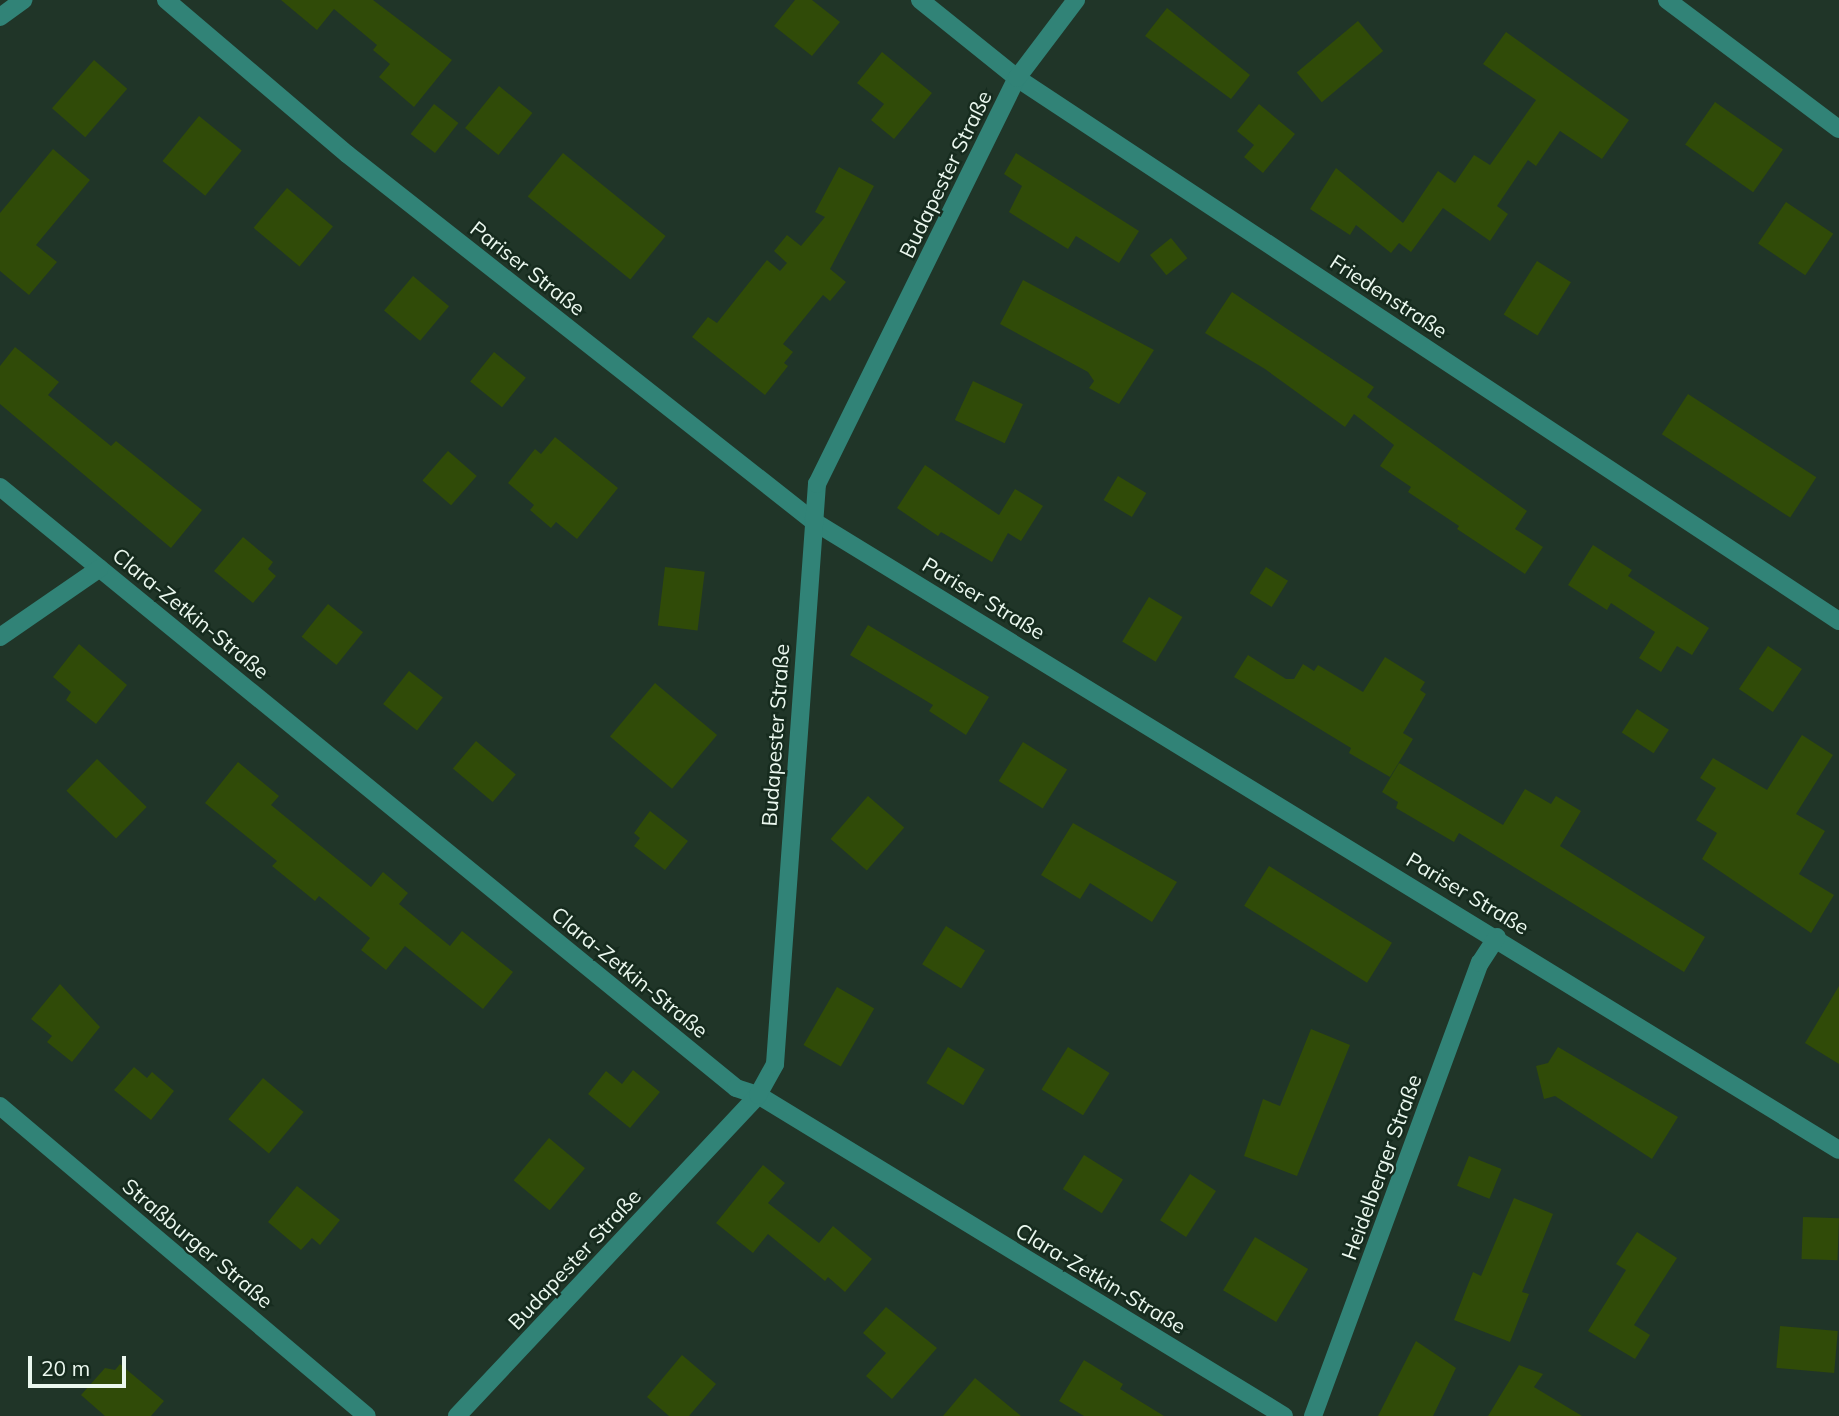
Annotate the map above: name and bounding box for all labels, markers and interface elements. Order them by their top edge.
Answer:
street label: Budapester Straße [894,86,996,262]
street label: Pariser Straße [466,215,590,321]
street label: Friedenstraße [1326,249,1452,343]
street label: Clara-Zetkin-Straße [108,542,274,684]
street label: Pariser Straße [918,552,1050,644]
street label: Budapester Straße [756,643,794,827]
street label: Pariser Straße [1402,847,1534,939]
street label: Clara-Zetkin-Straße [547,901,713,1043]
street label: Heidelberger Straße [1336,1071,1426,1263]
street label: Straßburger Straße [118,1173,278,1313]
street label: Budapester Straße [502,1184,646,1334]
street label: Clara-Zetkin-Straße [1011,1217,1191,1339]
scale bar [32,1342,130,1386]
text: 20 m [41,1355,90,1381]

